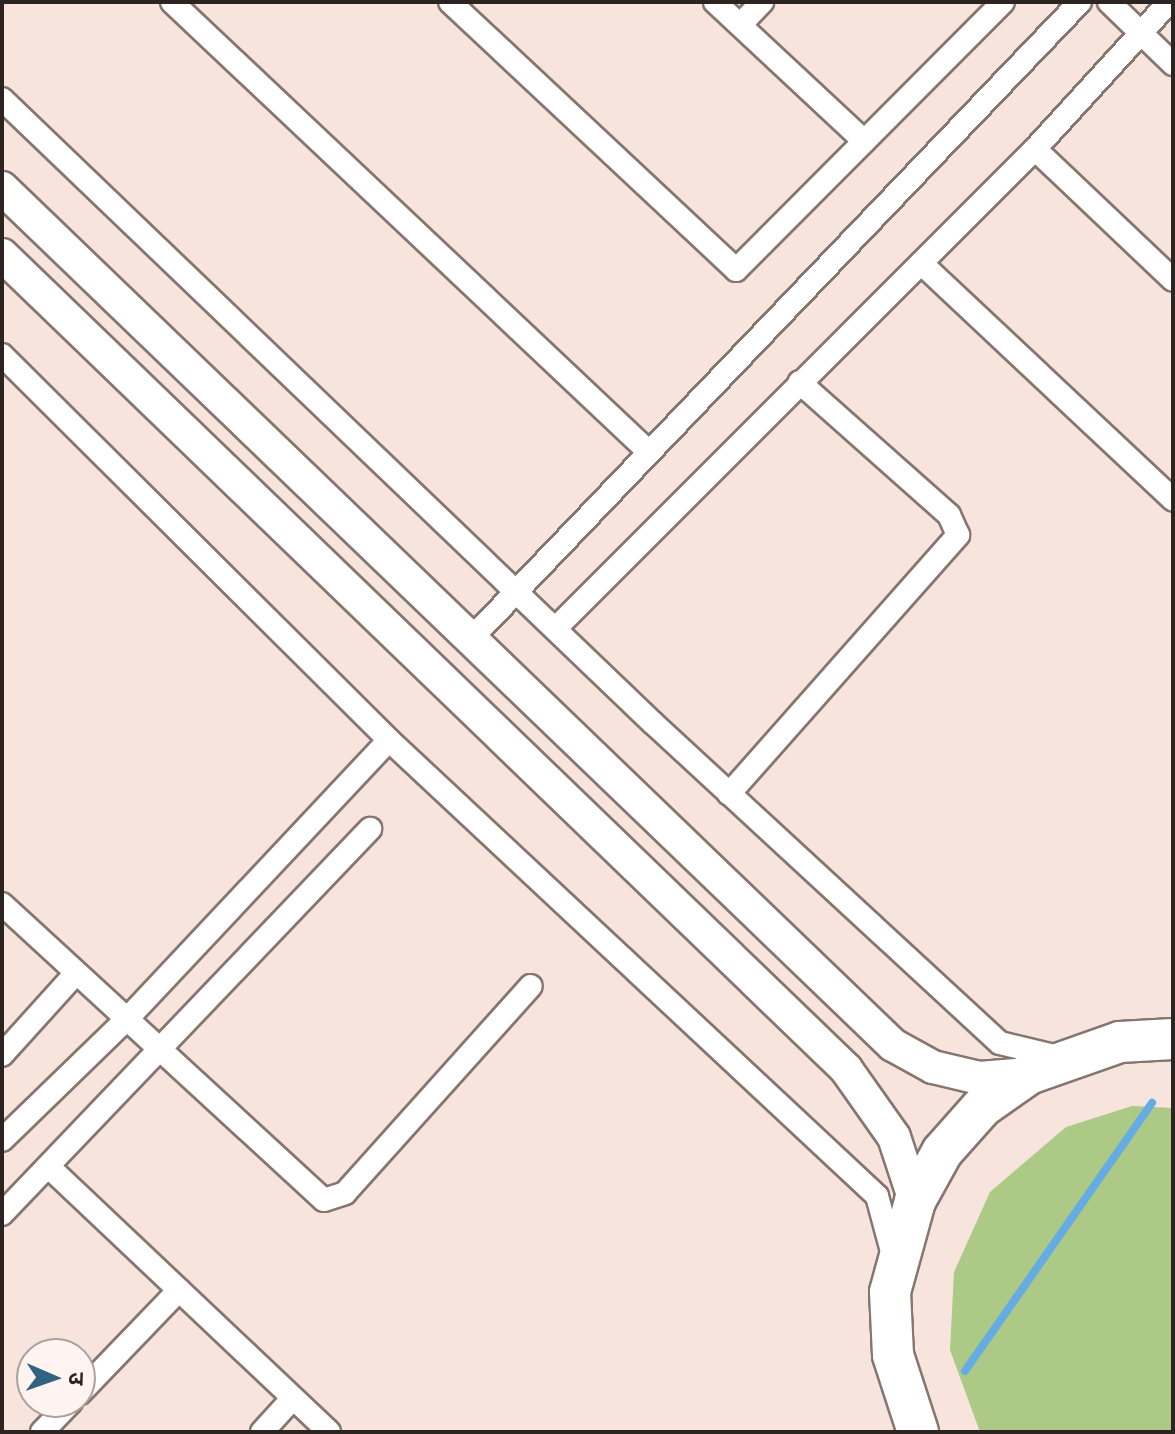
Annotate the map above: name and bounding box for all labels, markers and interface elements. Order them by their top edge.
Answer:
north arrow [16,1338,96,1418]
text: उ [65,1372,91,1386]

